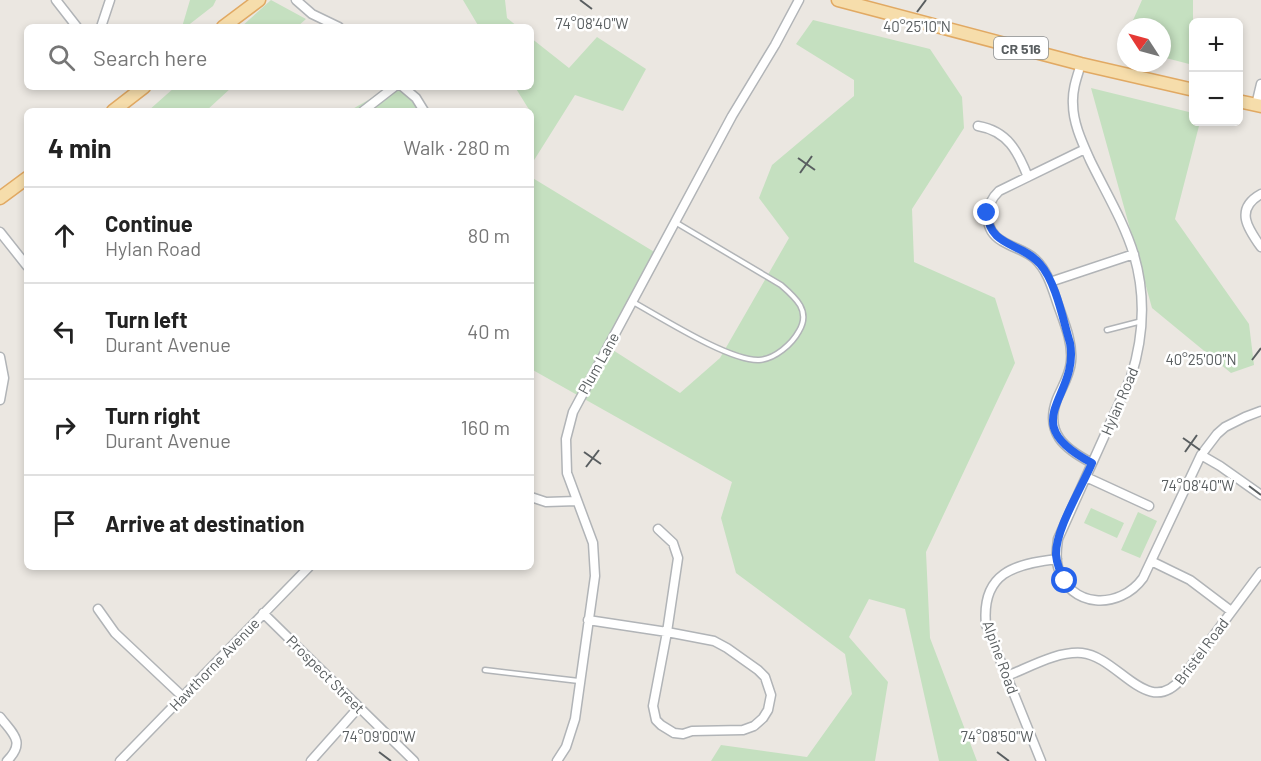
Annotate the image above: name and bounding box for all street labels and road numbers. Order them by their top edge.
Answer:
road number: CR 516 [994,37,1048,59]
street label: Plum Lane [574,329,622,397]
street label: Hylan Road [1097,364,1141,438]
street label: Hawthorne Avenue [165,614,263,714]
street label: Bristel Road [1170,614,1232,688]
street label: Alpine Road [979,618,1023,696]
street label: Prospect Street [283,631,369,717]

